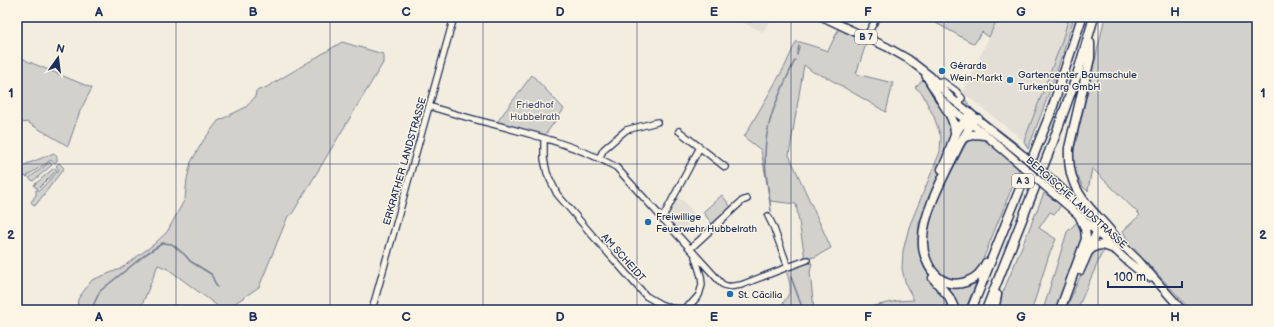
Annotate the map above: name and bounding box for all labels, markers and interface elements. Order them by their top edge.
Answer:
text: A [94,4,103,20]
text: B [248,4,258,20]
text: C [401,4,411,20]
text: D [555,4,565,20]
text: E [710,4,719,20]
text: F [864,4,872,20]
text: G [1016,4,1026,20]
text: H [1170,4,1180,20]
road number: B 7 [855,30,877,44]
north arrow [38,38,78,78]
text: N [55,41,66,56]
place label: Gérards Wein-Markt [950,60,1002,84]
marker: Gérards Wein-Markt [937,66,947,76]
place label: Gartencenter Baumschule Turkenburg GmbH [1018,69,1137,93]
marker: Gartencenter Baumschule Turkenburg GmbH [1005,75,1015,85]
text: 1 [8,85,14,101]
text: 1 [1260,85,1266,101]
street label: ERKRATHER LANDSTRASSE [381,96,429,227]
park label: Friedhof Hubbelrath [510,99,560,123]
street label: BERGISCHE LANDSTRASSE [1024,154,1129,251]
road number: A 3 [1012,174,1034,188]
place label: Freiwillige Feuerwehr Hubbelrath [656,211,758,235]
marker: Freiwillige Feuerwehr Hubbelrath [643,217,653,227]
text: 2 [7,227,15,243]
text: 2 [1259,227,1267,243]
street label: AM SCHEIDT [599,231,648,284]
scale bar [1108,263,1182,289]
text: 100 m [1114,270,1146,285]
marker: St. Cäcilia [725,289,735,299]
place label: St. Cäcilia [738,289,783,301]
text: A [94,309,103,325]
text: B [248,309,258,325]
text: C [401,309,411,325]
text: D [555,309,565,325]
text: E [710,309,719,325]
text: F [864,309,872,325]
text: G [1016,309,1026,325]
text: H [1170,309,1180,325]

